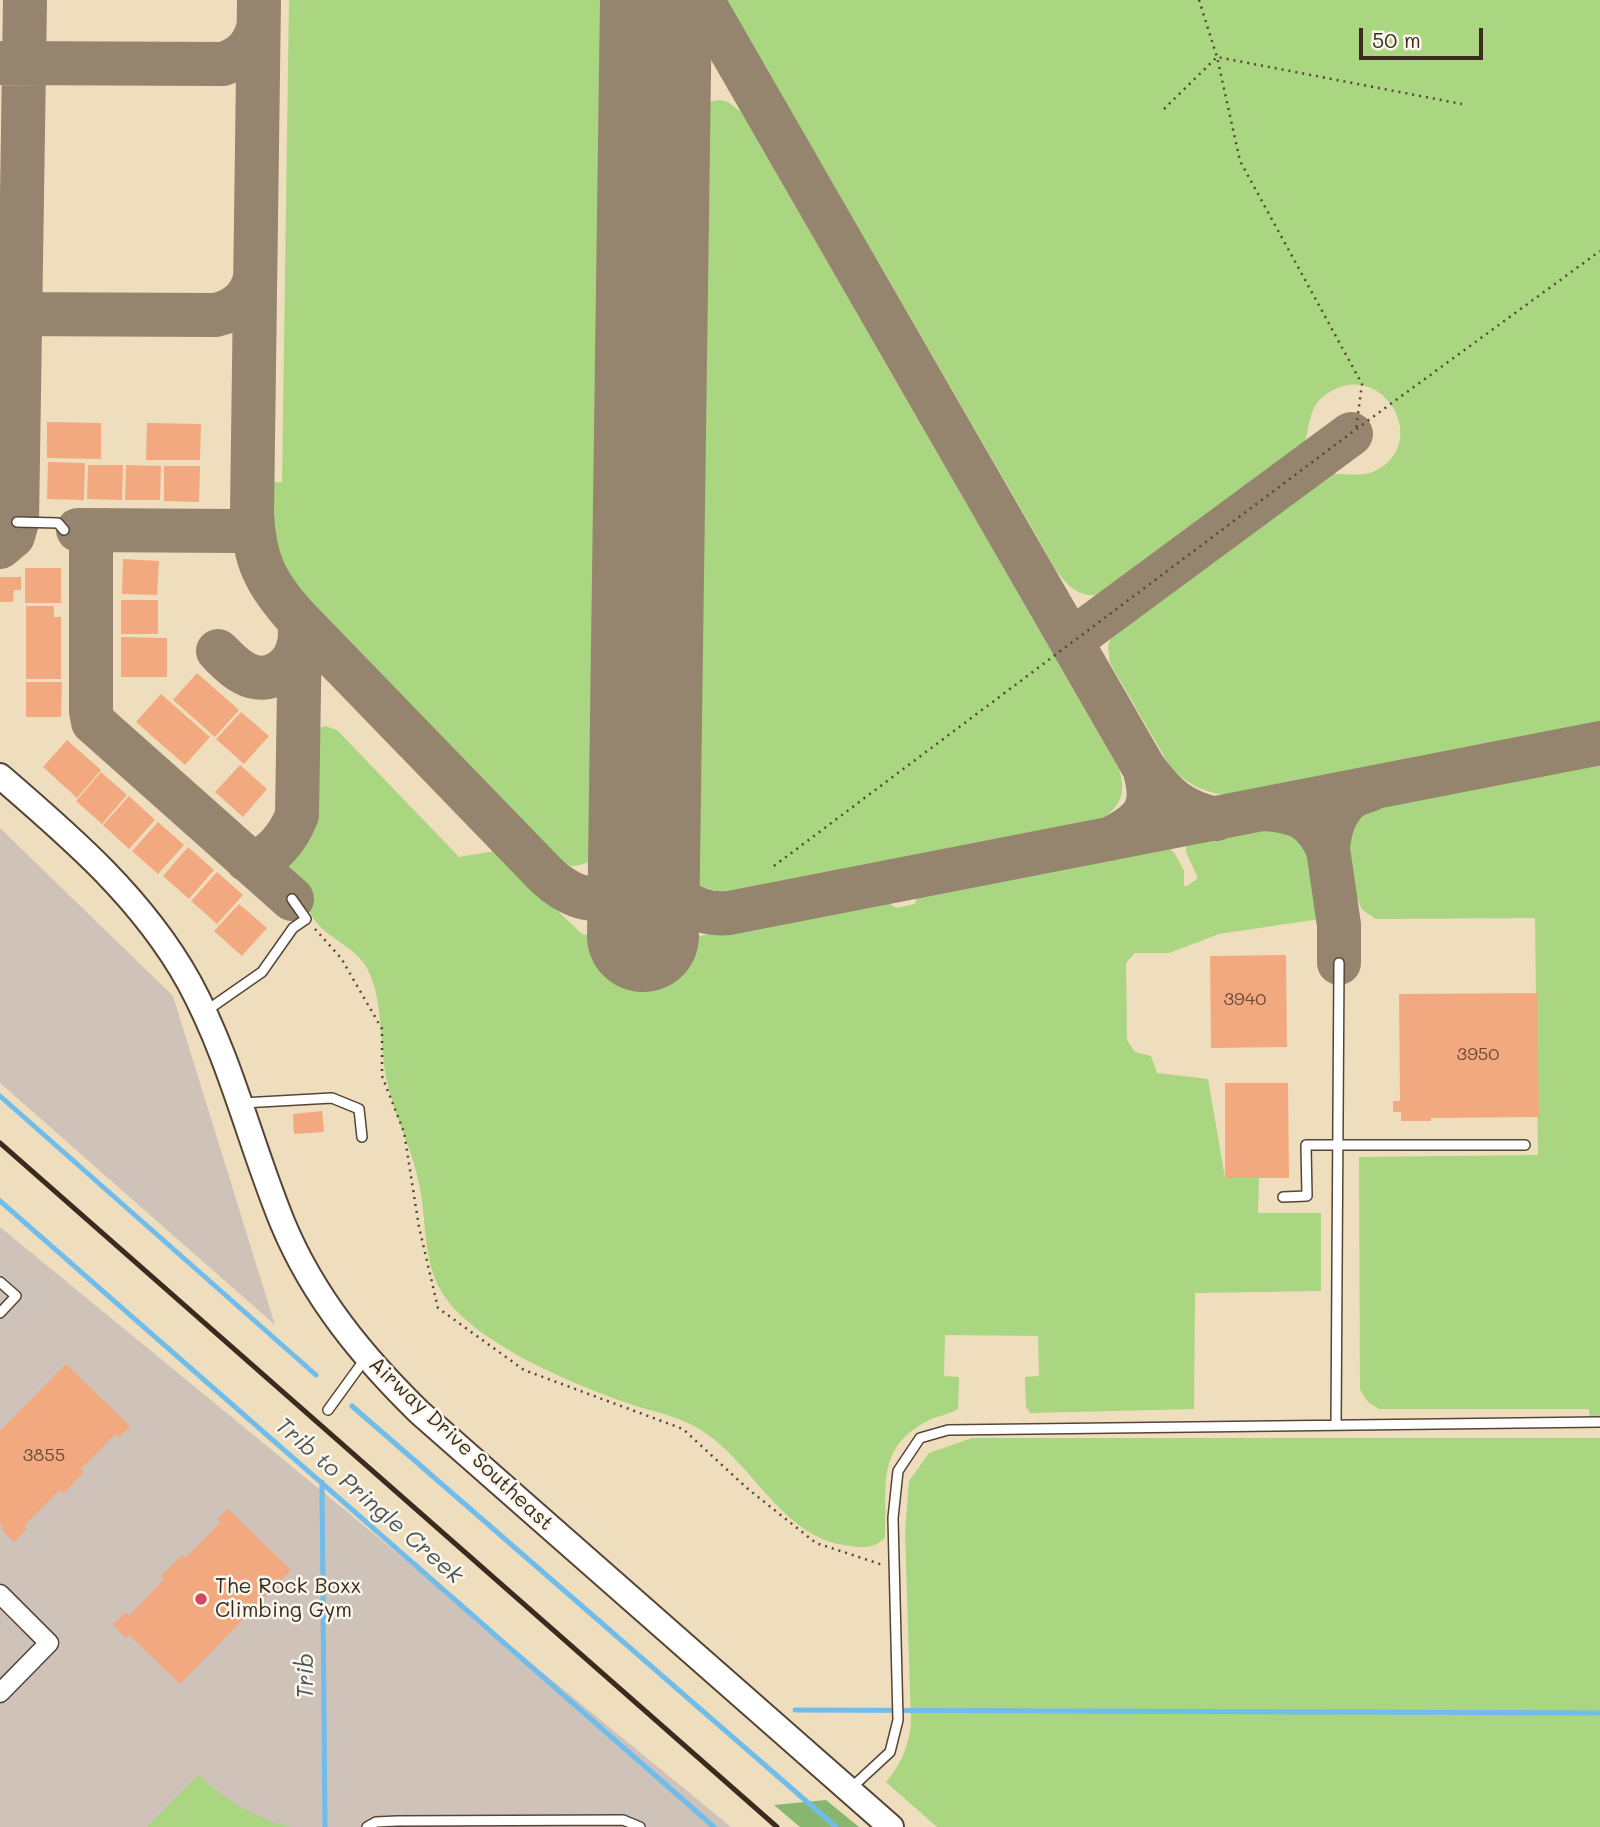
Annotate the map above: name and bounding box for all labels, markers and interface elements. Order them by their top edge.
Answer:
scale bar [1362,14,1486,58]
text: 50 m [1372,26,1421,53]
house number: 3940 [1224,988,1266,1010]
house number: 3950 [1457,1043,1499,1065]
street label: Airway Drive Southeast [363,1352,559,1536]
water label: Trib to Pringle Creek [270,1412,468,1590]
house number: 3855 [23,1444,65,1466]
place label: The Rock Boxx Climbing Gym [215,1574,361,1624]
marker: The Rock Boxx Climbing Gym [193,1591,209,1607]
water label: Trib [292,1653,320,1699]

